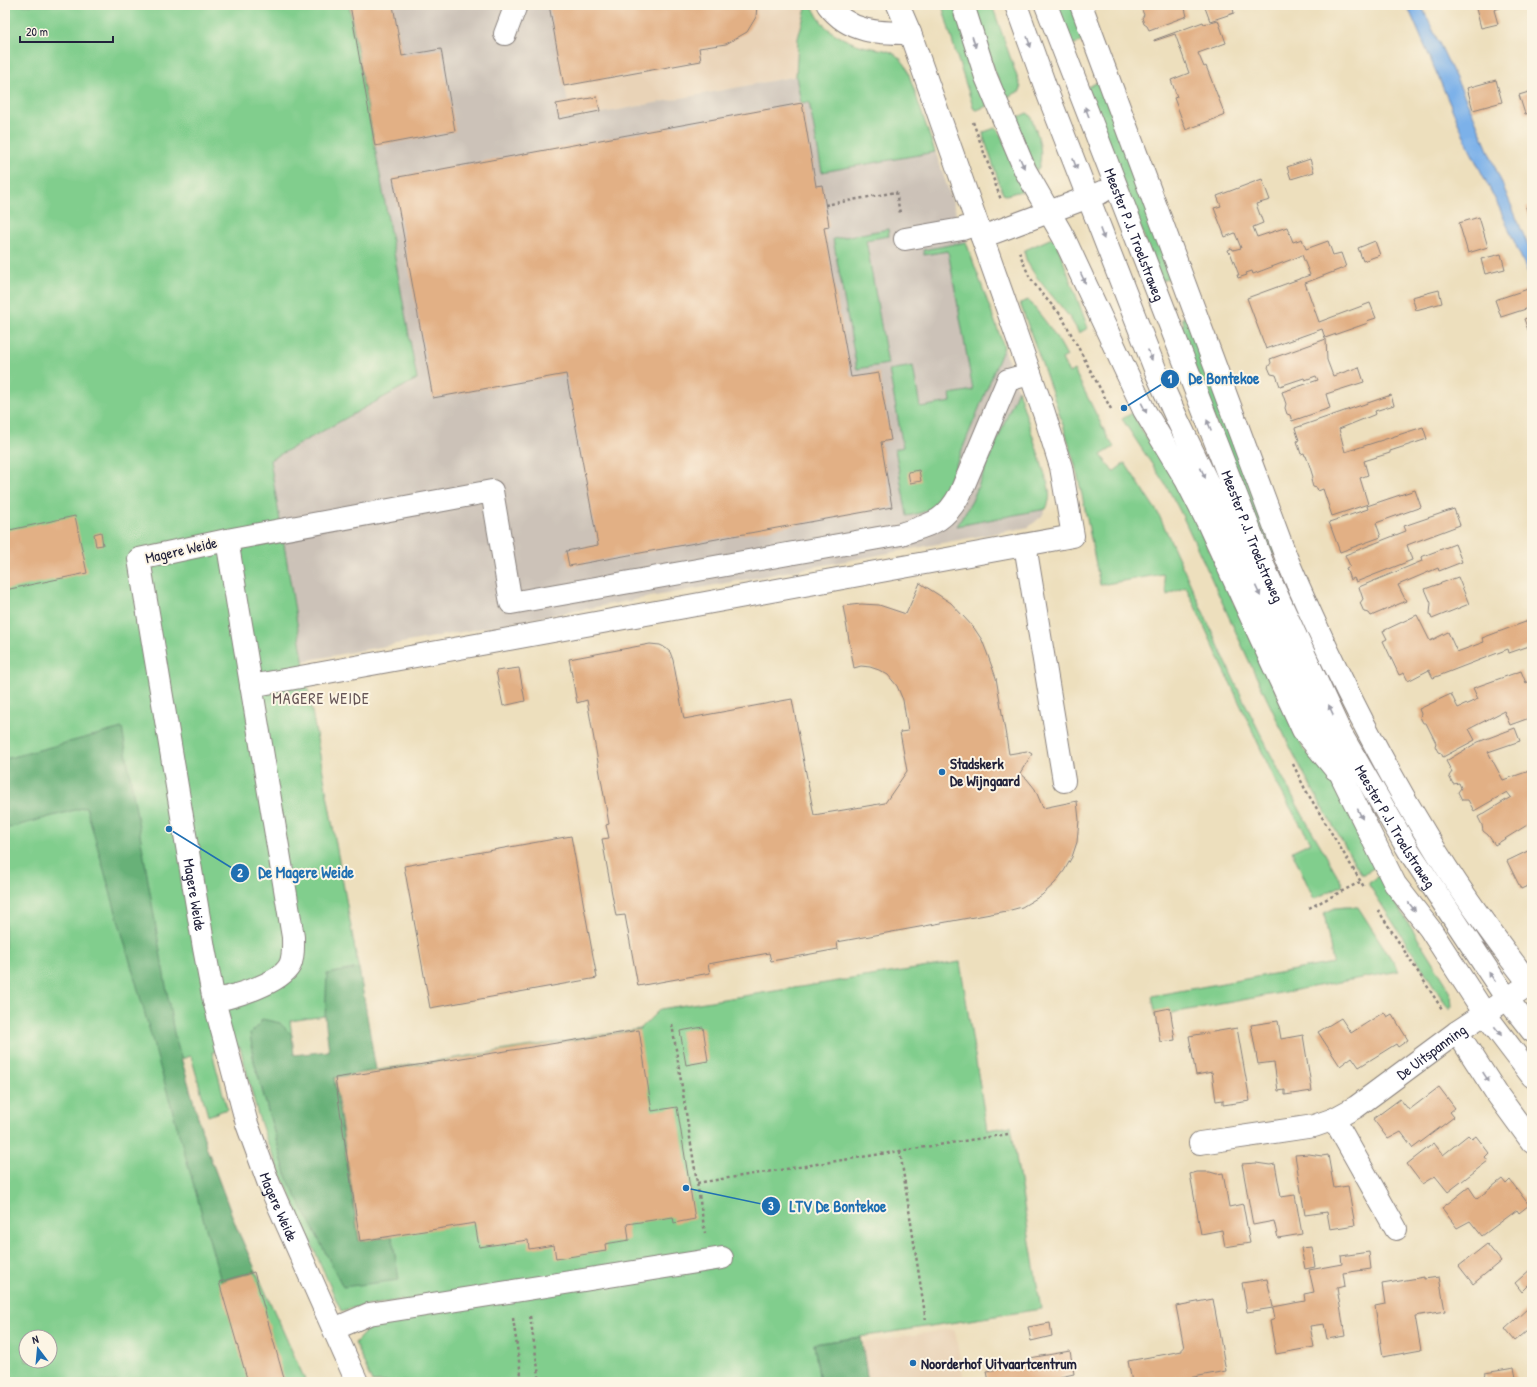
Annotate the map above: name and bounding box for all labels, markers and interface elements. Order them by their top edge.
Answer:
scale bar [20,18,113,44]
text: 20 m [26,23,48,40]
one-way arrow [1027,36,1033,48]
one-way arrow [971,37,977,49]
one-way arrow [1084,105,1090,117]
one-way arrow [1019,157,1025,169]
one-way arrow [1072,158,1078,170]
street label: Meester P.J. Troelstraweg [1100,165,1170,304]
one-way arrow [1099,228,1105,239]
one-way arrow [1080,272,1086,284]
one-way arrow [1147,349,1153,361]
callout: De Bontekoe [1160,365,1267,393]
text: De Bontekoe [1189,367,1260,389]
text: 1 [1168,370,1173,387]
one-way arrow [1141,402,1147,414]
one-way arrow [1205,418,1211,430]
street label: Meester P.J. Troelstraweg [1217,467,1289,606]
one-way arrow [1200,468,1206,479]
street label: Magere Weide [143,532,219,568]
one-way arrow [1255,585,1261,597]
district label: MAGERE WEIDE [272,687,370,709]
one-way arrow [1328,705,1334,716]
place label: Stadskerk De Wijngaard [950,753,1020,792]
street label: Meester P.J. Troelstraweg [1350,761,1441,892]
marker: Stadskerk De Wijngaard [937,767,947,777]
one-way arrow [1357,808,1363,820]
street label: Magere Weide [179,857,211,933]
callout: De Magere Weide [230,859,362,887]
text: De Magere Weide [258,861,354,884]
text: 2 [237,864,243,881]
one-way arrow [1408,901,1417,912]
one-way arrow [1489,971,1496,982]
street label: De Uitspanning [1392,1018,1470,1084]
one-way arrow [1494,1026,1502,1037]
one-way arrow [1482,1072,1490,1082]
street label: Magere Weide [255,1169,304,1244]
callout: LTV De Bontekoe [761,1192,894,1220]
text: LTV De Bontekoe [790,1195,887,1217]
text: 3 [768,1197,774,1214]
north arrow [18,1329,58,1369]
text: N [30,1332,40,1347]
place label: Noorderhof Uitvaartcentrum [921,1353,1077,1374]
marker: Noorderhof Uitvaartcentrum [908,1358,918,1368]

